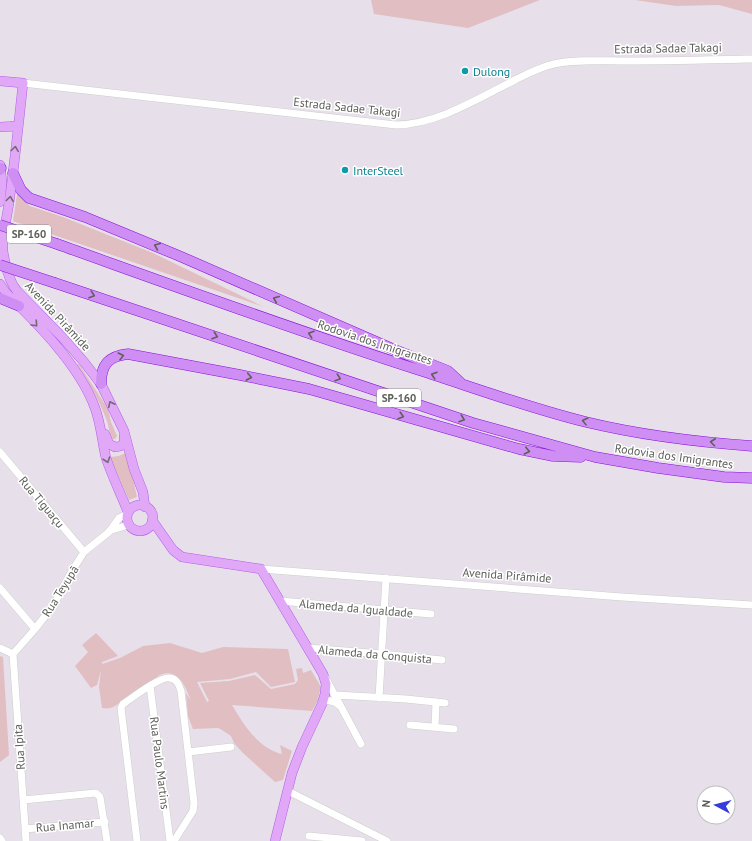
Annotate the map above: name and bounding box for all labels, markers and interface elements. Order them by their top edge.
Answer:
street label: Estrada Sadae Takagi [614,40,722,56]
place label: Dulong [473,64,510,79]
marker: Dulong [460,66,470,76]
street label: Estrada Sadae Takagi [293,94,401,120]
one-way arrow [11,146,20,152]
place label: InterSteel [353,163,404,178]
marker: InterSteel [340,165,350,175]
one-way arrow [5,196,14,202]
road number: SP-160 [7,225,51,243]
one-way arrow [153,243,160,251]
street label: Avenida Pirâmide [22,278,94,354]
one-way arrow [88,290,95,299]
one-way arrow [272,295,279,303]
street label: Rodovia dos Imigrantes [316,316,434,368]
one-way arrow [31,319,38,327]
one-way arrow [307,330,314,338]
one-way arrow [212,332,219,340]
one-way arrow [117,352,124,361]
one-way arrow [431,371,438,380]
one-way arrow [245,372,252,380]
one-way arrow [335,373,342,382]
road number: SP-160 [377,389,421,407]
one-way arrow [108,401,116,408]
one-way arrow [398,411,405,420]
one-way arrow [458,415,465,423]
one-way arrow [582,417,589,426]
one-way arrow [710,438,716,447]
street label: Rodovia dos Imigrantes [614,440,734,472]
one-way arrow [524,446,530,454]
one-way arrow [103,457,111,464]
street label: Rua Tiguaçu [16,473,68,531]
street label: Rua Teyupã [38,563,82,619]
street label: Avenida Pirâmide [462,564,552,586]
street label: Alameda da Igualdade [298,596,414,620]
street label: Alameda da Conquista [317,642,433,666]
street label: Rua Paulo Martins [147,716,173,810]
street label: Rua Ipita [10,724,28,770]
north arrow [696,785,736,825]
text: N [699,799,713,808]
street label: Rua Inamar [35,815,95,835]

